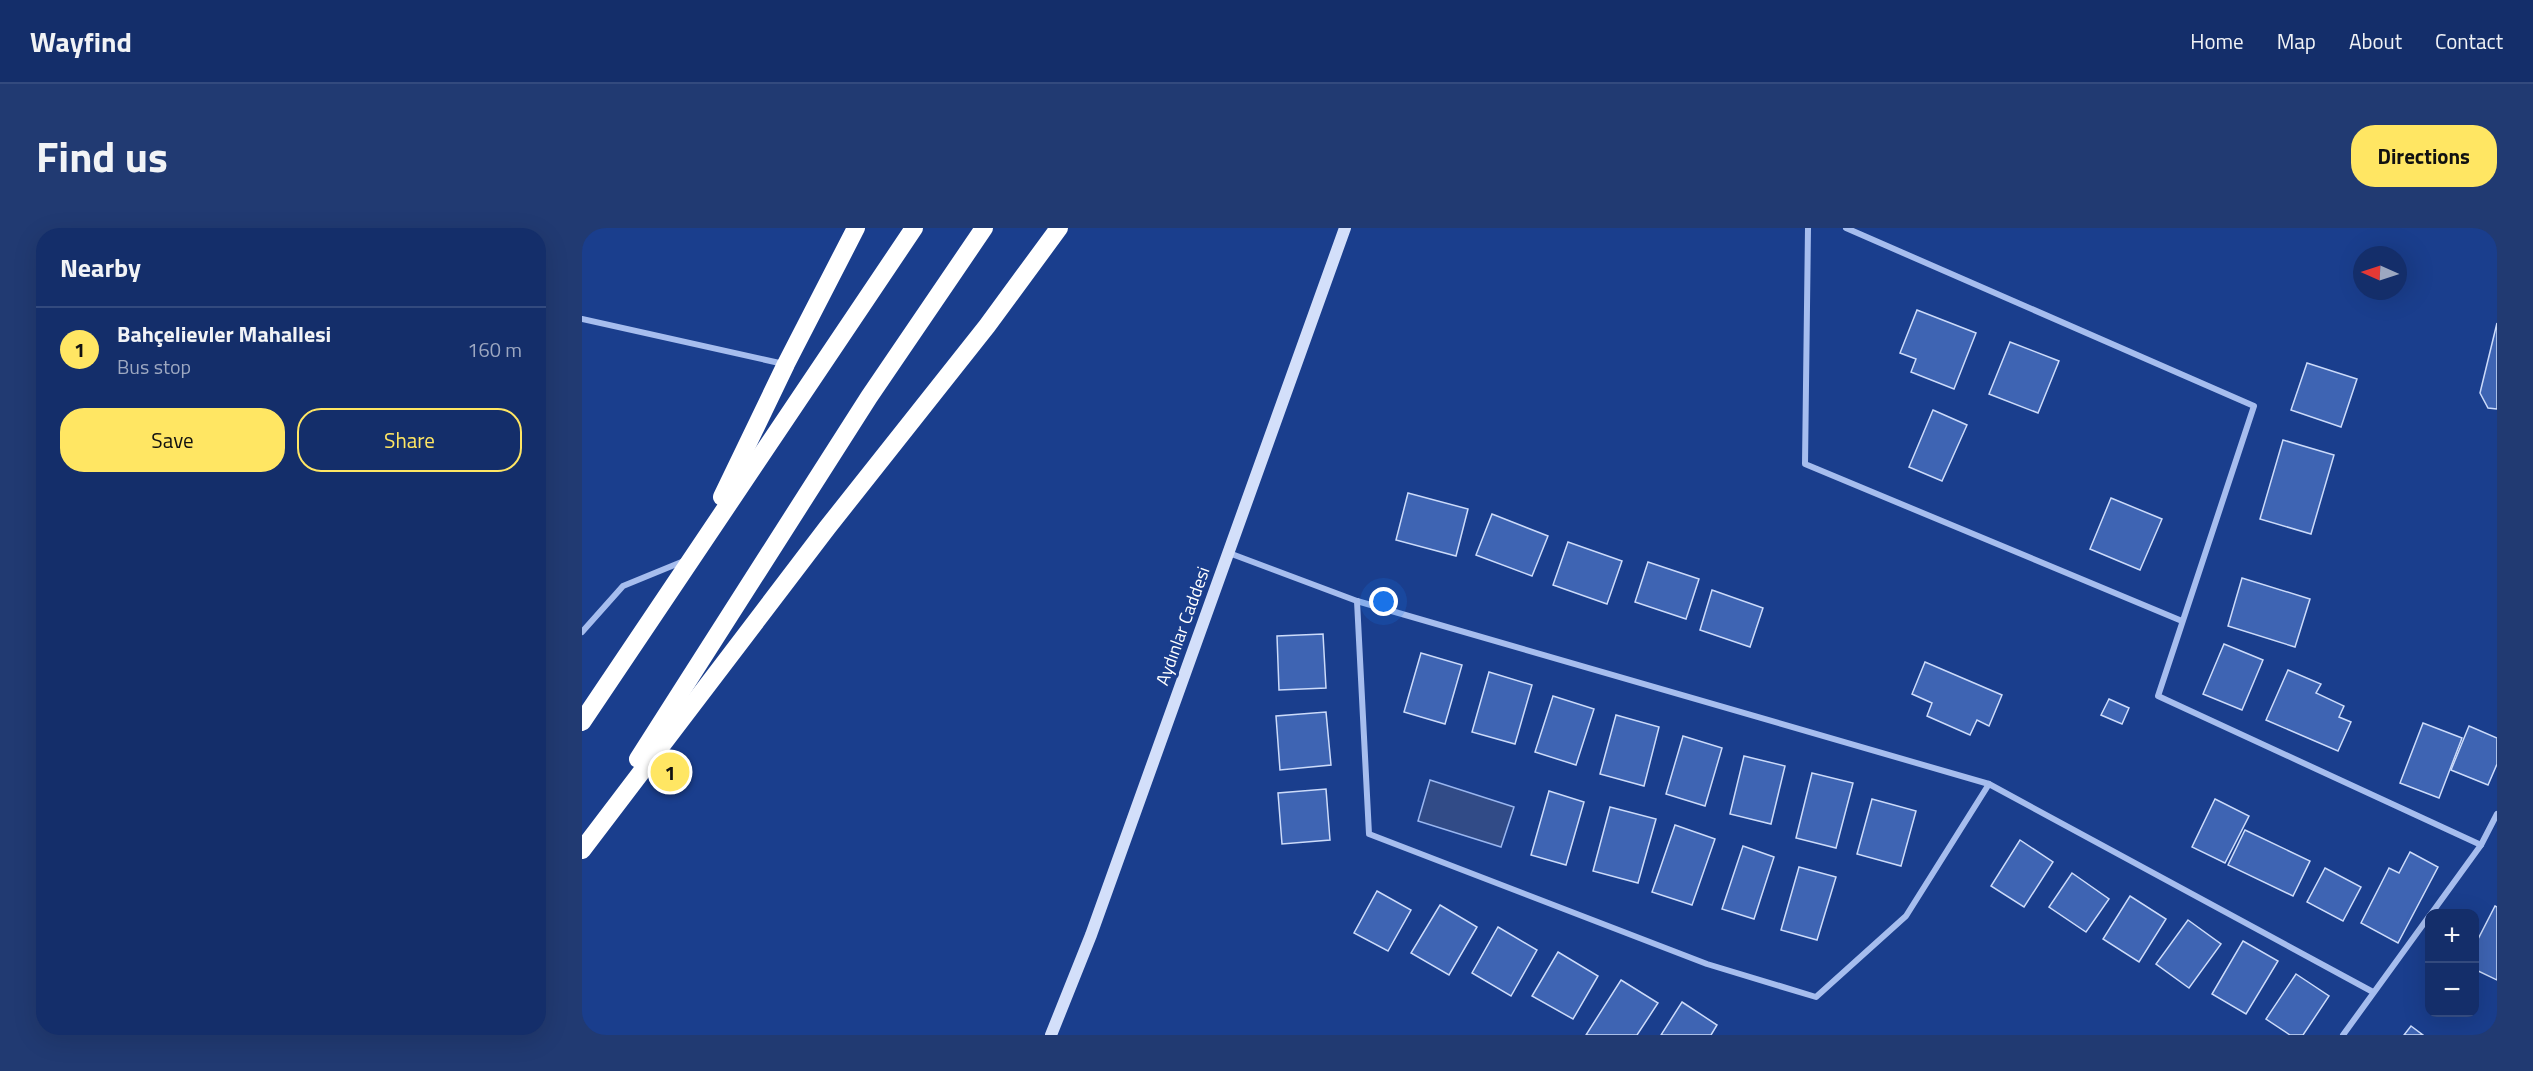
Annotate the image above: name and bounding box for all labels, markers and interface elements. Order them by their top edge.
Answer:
text: Wayfind [30,20,132,63]
text: Home [2190,25,2244,57]
text: Map [2277,25,2316,57]
text: About [2349,25,2402,57]
text: Contact [2435,25,2503,57]
text: Find us [36,124,168,188]
button: Directions [2351,125,2497,187]
north arrow [2353,246,2407,300]
text: Nearby [60,248,141,287]
text: Bahçelievler Mahallesi [117,317,331,351]
text: 1 [74,334,85,365]
text: 160 m [467,334,522,365]
text: Bus stop [117,351,191,382]
button: Save [60,408,285,472]
button: Share [297,408,522,472]
street label: Aydınlar Caddesi [1149,563,1217,689]
your location [1369,587,1398,616]
pin: 1 [650,750,689,794]
map controls [2425,909,2479,1017]
button: + [2425,909,2479,963]
button: − [2425,963,2479,1017]

